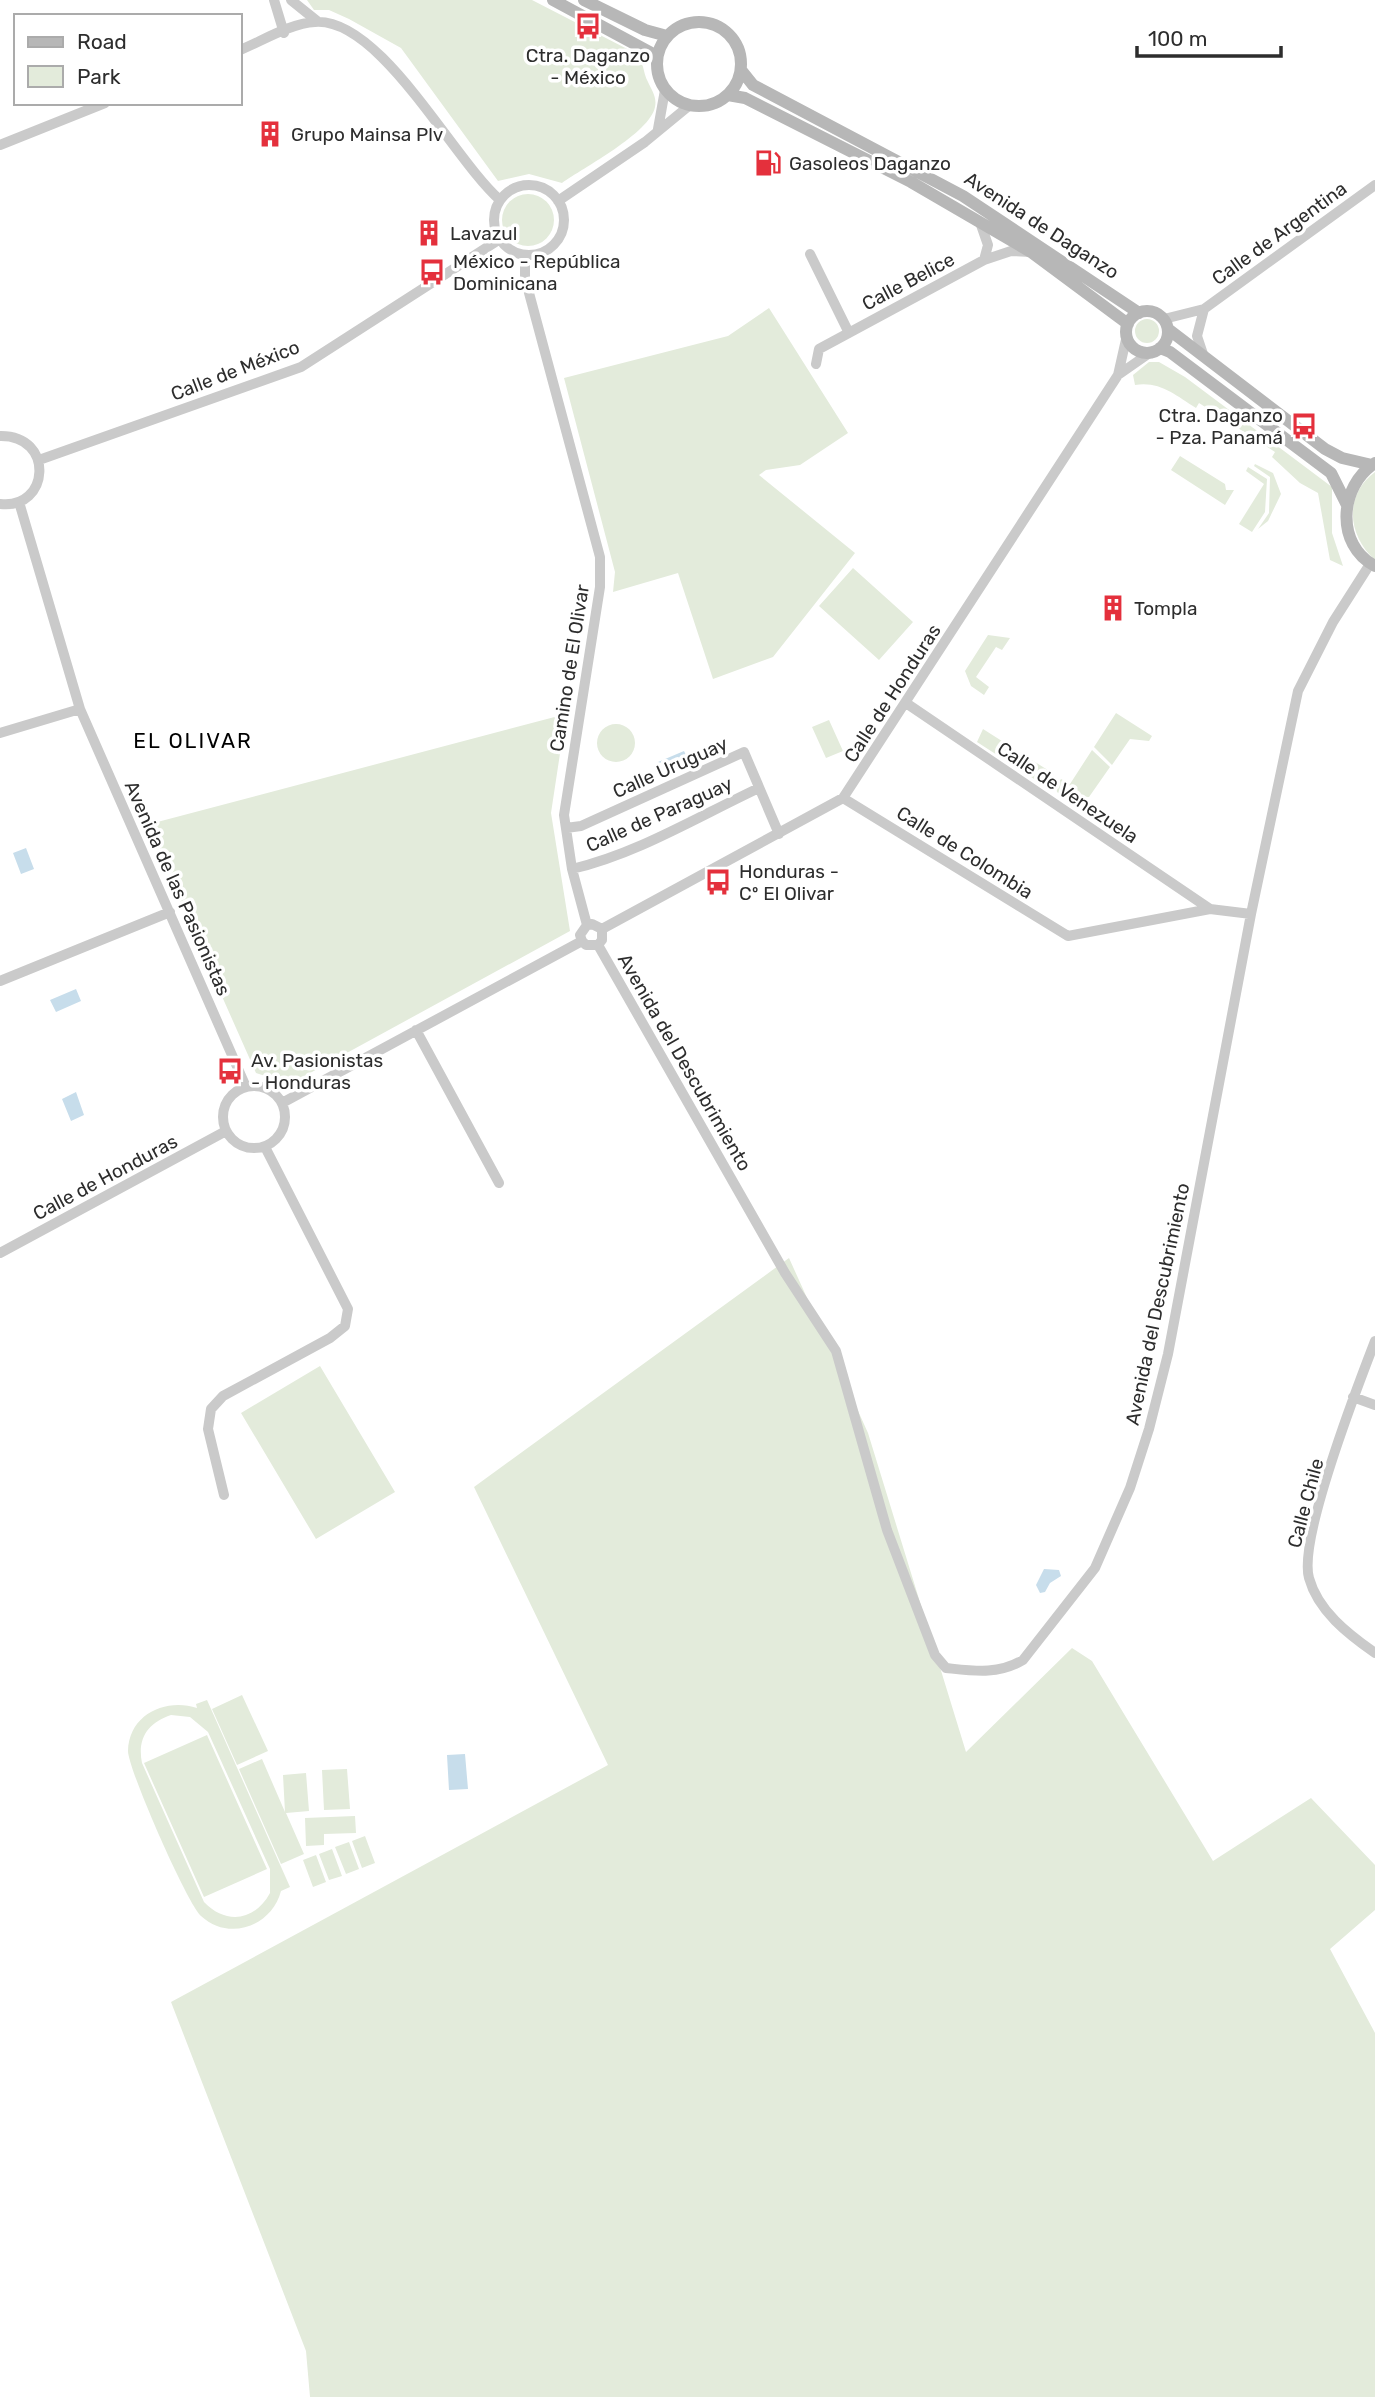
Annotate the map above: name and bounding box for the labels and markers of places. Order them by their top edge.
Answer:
bus stop icon: Ctra. Daganzo - México [573,11,603,41]
place label: Ctra. Daganzo - México [526,44,650,89]
building icon: Grupo Mainsa Plv [255,119,285,149]
place label: Grupo Mainsa Plv [291,123,443,146]
fuel station icon: Gasoleos Daganzo [753,148,783,178]
place label: Gasoleos Daganzo [789,152,951,175]
building icon: Lavazul [414,218,444,248]
place label: Lavazul [450,222,517,245]
place label: México - República Dominicana [453,250,621,295]
bus stop icon: México - República Dominicana [417,257,447,287]
place label: Ctra. Daganzo - Pza. Panamá [1155,404,1283,449]
bus stop icon: Ctra. Daganzo - Pza. Panamá [1289,411,1319,441]
building icon: Tompla [1098,593,1128,623]
place label: Tompla [1134,597,1197,620]
place label: Honduras - Cº El Olivar [739,860,839,905]
bus stop icon: Honduras - Cº El Olivar [703,867,733,897]
place label: Av. Pasionistas - Honduras [251,1049,383,1094]
bus stop icon: Av. Pasionistas - Honduras [215,1056,245,1086]

